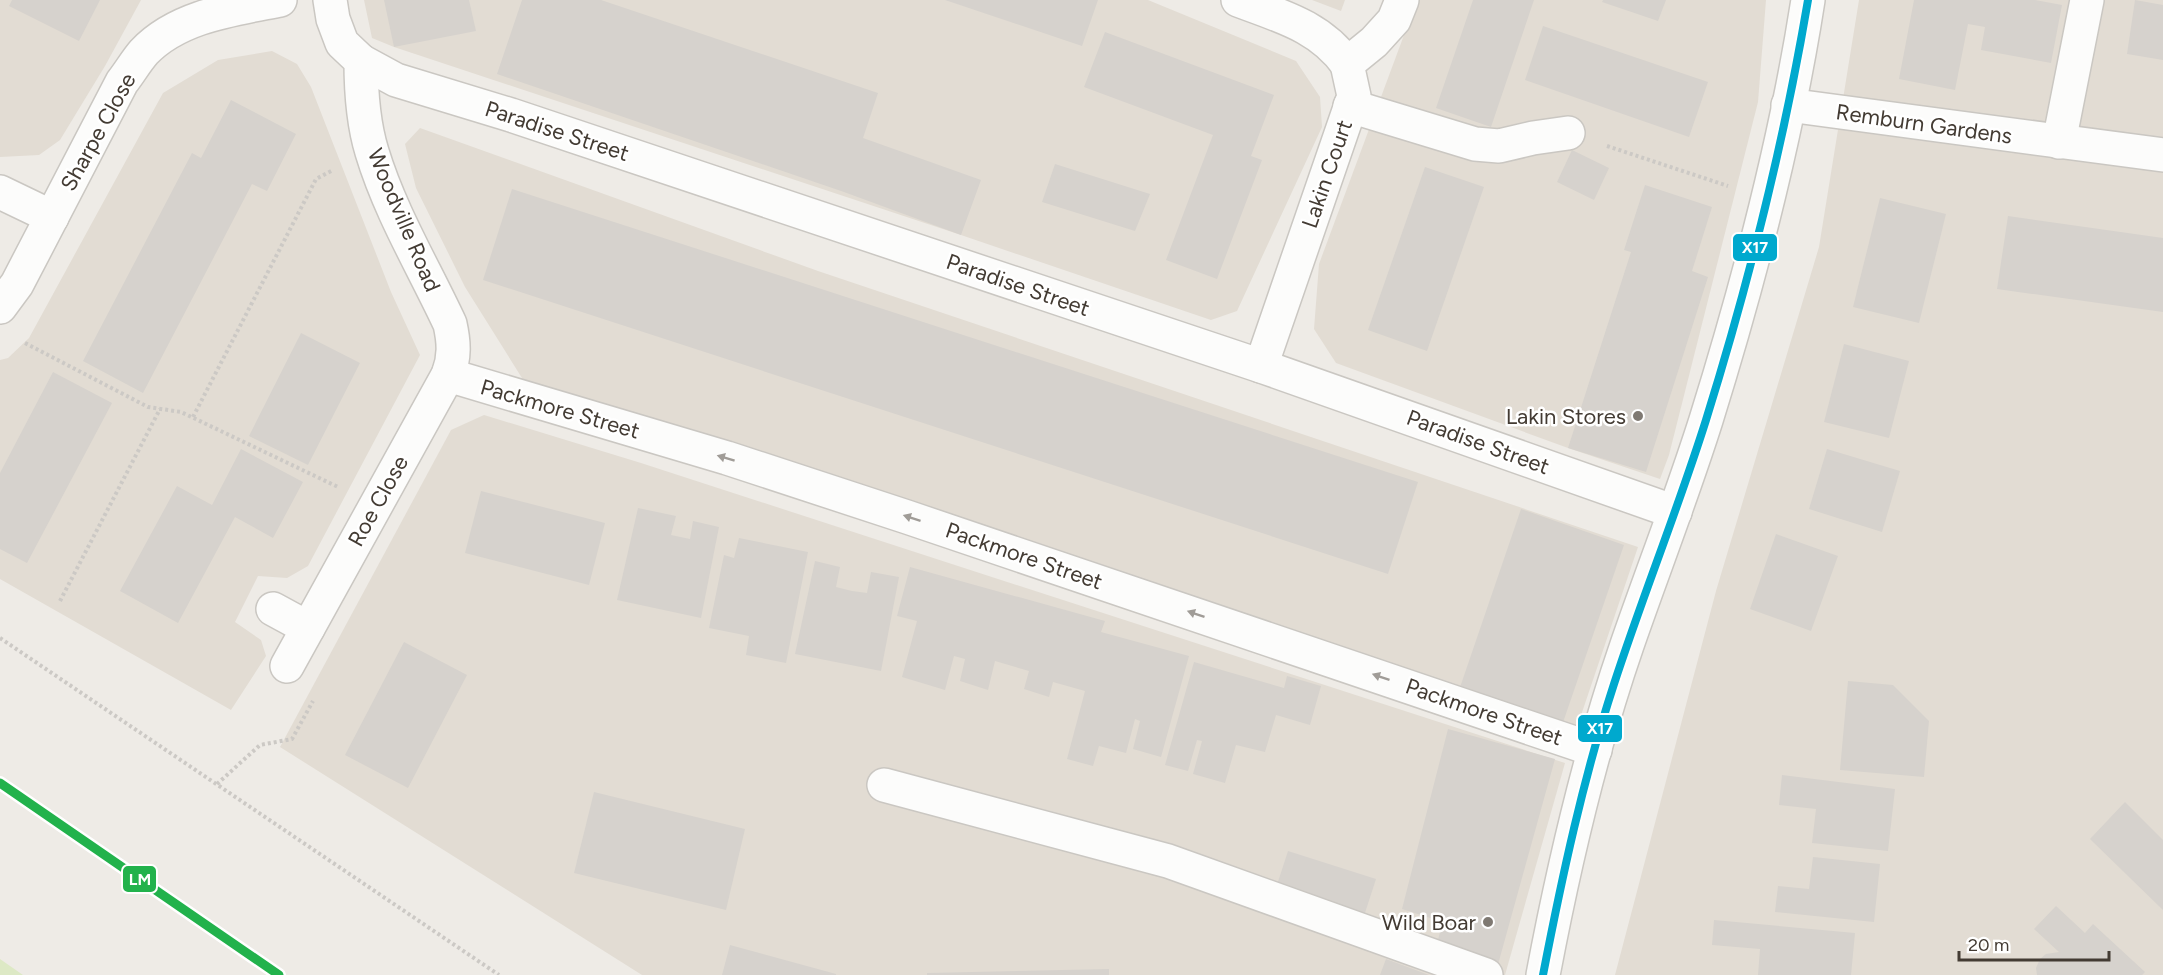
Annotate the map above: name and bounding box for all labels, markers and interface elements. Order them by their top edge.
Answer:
street label: Sharpe Close [55,68,141,196]
street label: Paradise Street [482,95,632,167]
street label: Remburn Gardens [1834,98,2014,150]
street label: Lakin Court [1296,116,1358,232]
street label: Woodville Road [362,144,446,296]
line badge: X17 [1732,233,1778,262]
text: X17 [1742,238,1768,257]
street label: Paradise Street [943,248,1093,322]
street label: Packmore Street [477,373,643,445]
place label: Lakin Stores [1506,403,1626,430]
street label: Paradise Street [1403,404,1553,480]
marker: Lakin Stores [1631,409,1645,423]
street label: Roe Close [342,451,414,551]
one-way arrow [717,453,735,463]
one-way arrow [903,513,921,523]
street label: Packmore Street [942,516,1106,596]
one-way arrow [1187,609,1205,619]
one-way arrow [1372,672,1390,681]
street label: Packmore Street [1402,672,1566,752]
line badge: X17 [1577,714,1623,743]
text: X17 [1587,719,1613,738]
line badge: LM [122,865,157,893]
text: LM [129,870,151,889]
place label: Wild Boar [1382,909,1477,936]
marker: Wild Boar [1481,915,1495,929]
scale bar [1959,924,2109,962]
text: 20 m [1968,934,2009,956]

